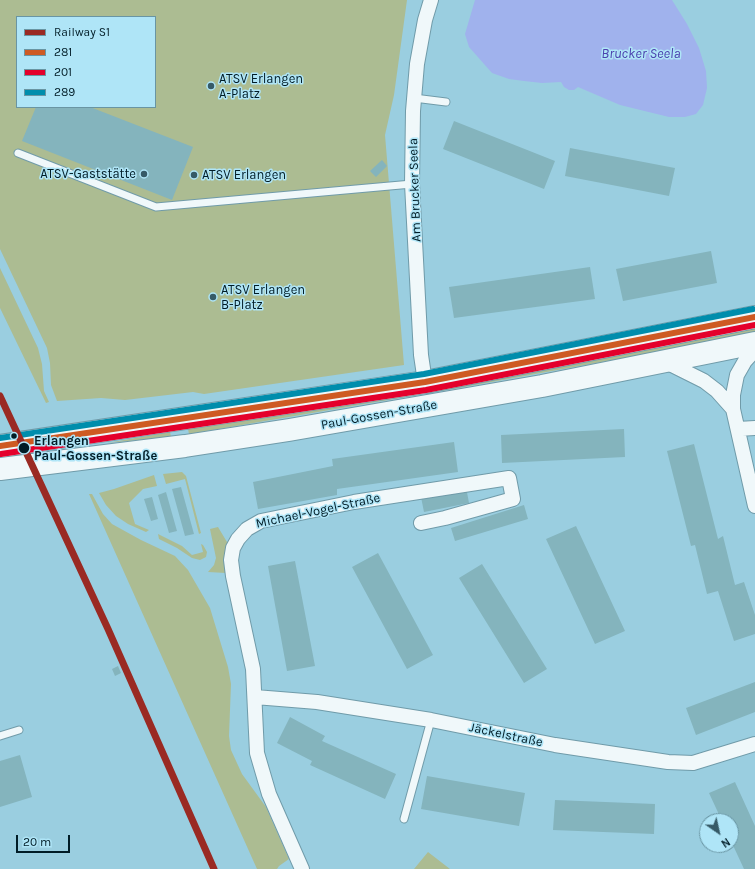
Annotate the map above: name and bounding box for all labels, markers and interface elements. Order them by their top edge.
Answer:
legend [16,16,156,108]
text: Railway S1 [54,25,110,39]
text: 281 [54,45,72,59]
water label: Brucker Seela [601,46,681,62]
text: 201 [54,65,72,79]
place label: ATSV Erlangen A-Platz [219,71,303,102]
marker: ATSV Erlangen A-Platz [206,81,216,91]
text: 289 [54,85,75,99]
street label: Am Brucker Seela [405,138,425,242]
place label: ATSV-Gaststätte [40,166,136,182]
place label: ATSV Erlangen [202,167,286,183]
marker: ATSV-Gaststätte [139,169,149,179]
marker: ATSV Erlangen [189,170,199,180]
place label: ATSV Erlangen B-Platz [221,282,305,313]
marker: ATSV Erlangen B-Platz [208,292,218,302]
street label: Paul-Gossen-Straße [320,397,438,433]
unlabelled marker [9,431,19,441]
place label: Erlangen Paul-Gossen-Straße [34,433,157,464]
marker: Erlangen Paul-Gossen-Straße [17,441,31,455]
street label: Michael-Vogel-Straße [254,490,382,532]
street label: Jäckelstraße [468,720,544,750]
north arrow [699,813,739,853]
scale bar [18,827,72,853]
text: 20 m [23,835,51,849]
text: N [719,835,732,850]

